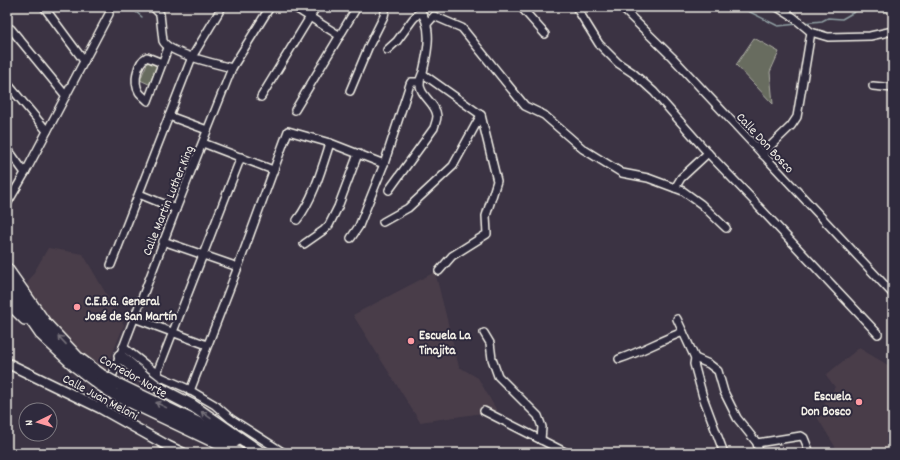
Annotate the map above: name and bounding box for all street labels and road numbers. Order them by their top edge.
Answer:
street label: Calle Don Bosco [731,109,798,179]
street label: Calle Martin Luther King [139,143,200,259]
street label: Corredor Norte [95,351,170,404]
street label: Calle Juan Meloni [59,370,142,426]

